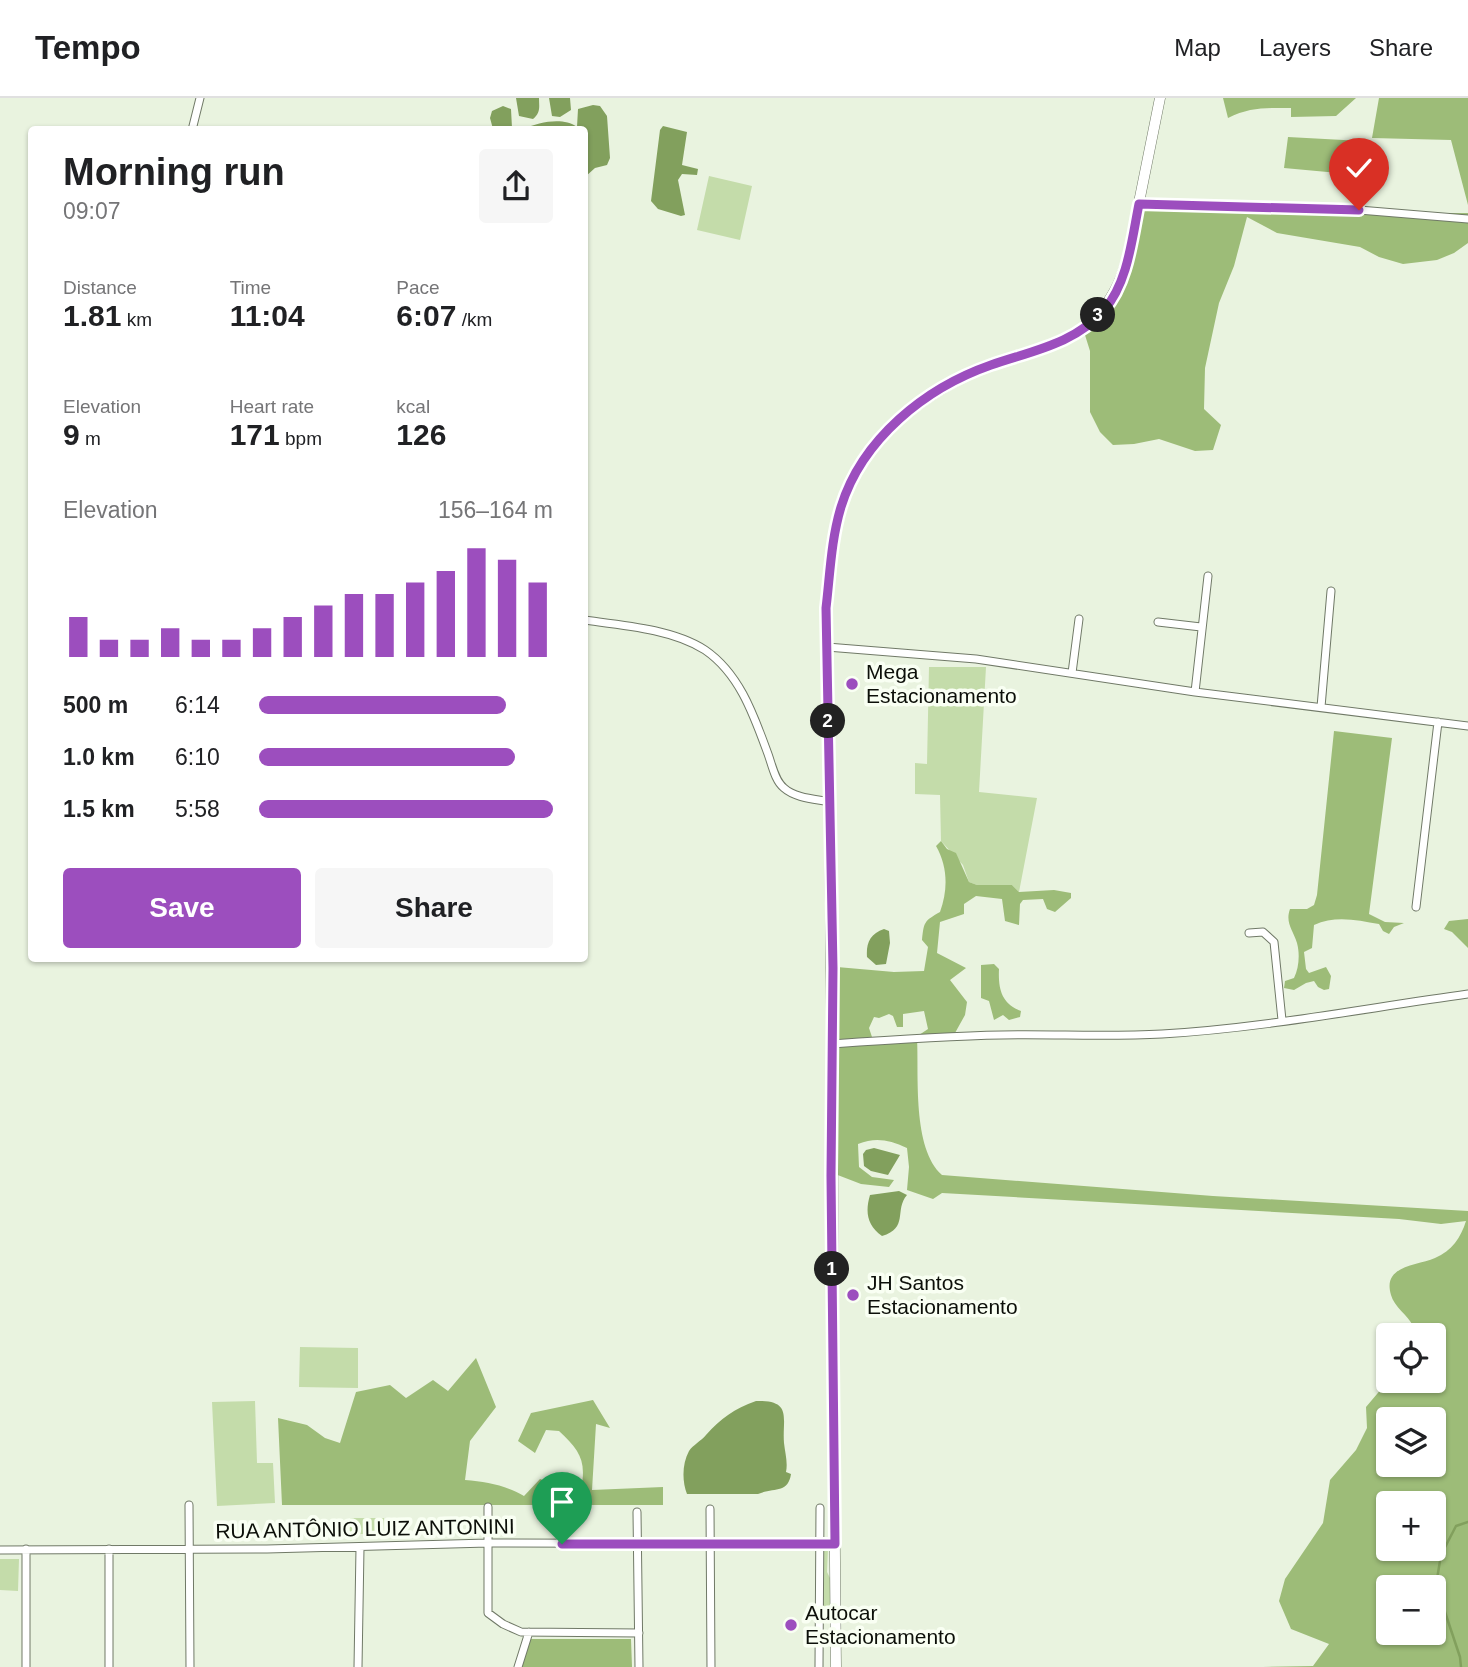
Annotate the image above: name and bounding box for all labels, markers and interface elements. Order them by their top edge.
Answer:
text: Tempo [35,29,141,66]
text: Map [1174,34,1221,61]
text: Layers [1259,34,1331,61]
text: Share [1369,34,1433,61]
pin [1329,138,1389,210]
button: share [479,149,553,223]
icon: check [1340,149,1378,187]
text: Morning run [63,151,285,193]
text: 09:07 [63,198,121,224]
text: Distance [63,277,137,298]
text: Time [230,277,271,298]
text: Pace [396,277,440,298]
pin: 3 [1080,298,1116,332]
text: 1.81 [63,299,121,332]
text: 11:04 [230,299,305,332]
text: 6:07 [396,299,456,332]
text: 3 [1092,304,1103,325]
text: km [121,309,152,330]
text: /km [456,309,492,330]
text: Elevation [63,396,141,417]
text: Heart rate [230,396,314,417]
text: kcal [396,396,430,417]
text: 9 [63,418,80,451]
text: 171 [230,418,280,451]
text: 126 [396,418,446,451]
text: m [80,428,101,449]
text: bpm [280,428,322,449]
text: Elevation [63,497,158,523]
text: 156–164 m [438,497,553,523]
place label: Mega Estacionamento [866,660,1017,707]
marker: Mega Estacionamento [844,676,860,692]
text: 500 m [63,692,128,718]
text: 6:14 [175,692,220,718]
pin: 2 [810,704,846,738]
text: 2 [822,710,833,731]
text: 1.0 km [63,744,135,770]
text: 6:10 [175,744,220,770]
text: 1.5 km [63,796,135,822]
text: 5:58 [175,796,220,822]
button: Save [63,868,301,948]
button: Share [315,868,553,948]
pin: 1 [814,1252,850,1286]
text: 1 [826,1258,837,1279]
place label: JH Santos Estacionamento [867,1271,1018,1318]
marker: JH Santos Estacionamento [845,1287,861,1303]
map controls [1376,1323,1446,1645]
button: locate [1376,1323,1446,1393]
button: layers [1376,1407,1446,1477]
pin [532,1472,592,1544]
icon: arrive [543,1483,581,1521]
button: + [1376,1491,1446,1561]
street label: RUA ANTÔNIO LUIZ ANTONINI [215,1514,515,1543]
button: − [1376,1575,1446,1645]
place label: Autocar Estacionamento [805,1601,956,1648]
marker: Autocar Estacionamento [783,1617,799,1633]

